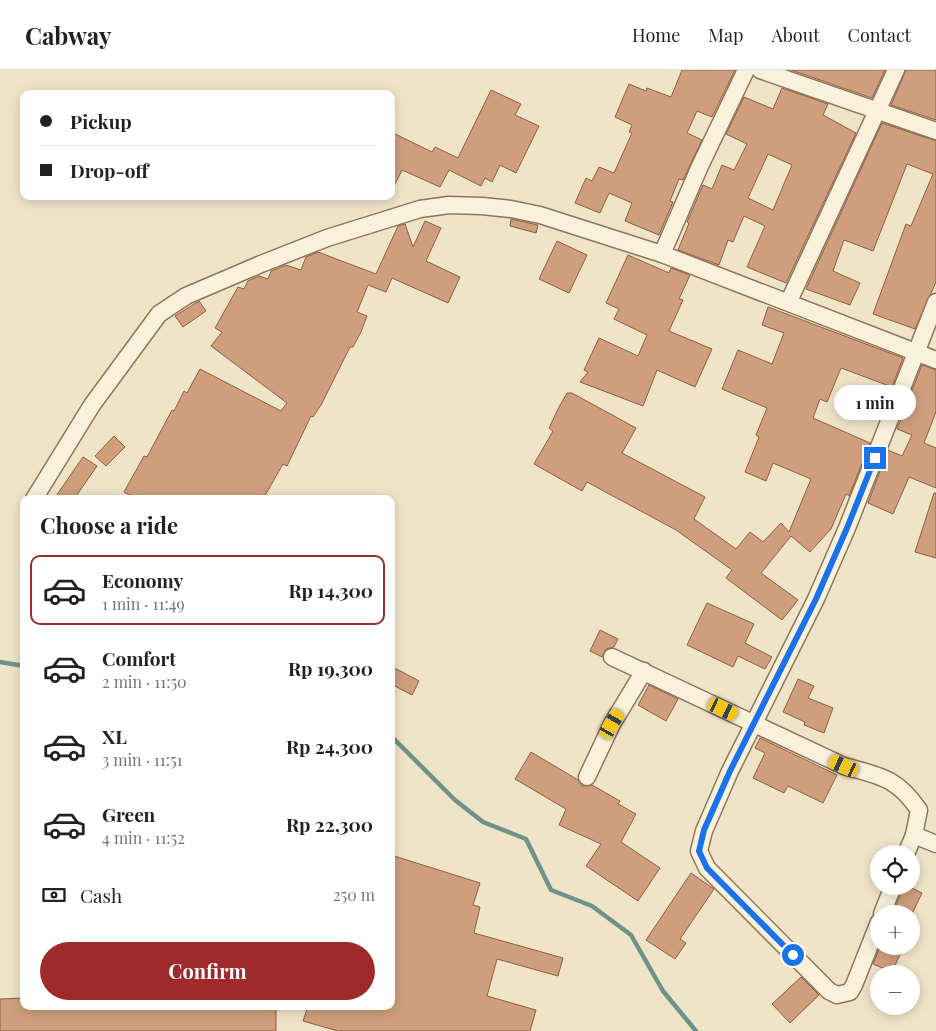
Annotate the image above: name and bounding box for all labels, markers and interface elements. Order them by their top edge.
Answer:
text: Cabway [25,19,111,51]
text: Home [632,23,680,47]
text: Map [708,23,743,47]
text: About [771,23,820,47]
text: Contact [848,23,911,47]
text: Pickup [70,108,132,134]
text: Drop-off [70,157,148,183]
callout: 1 min [834,386,916,420]
text: 1 min [855,392,895,413]
route end [864,447,886,469]
text: Choose a ride [40,510,178,540]
text: Economy [102,567,183,593]
icon: car [42,568,87,613]
text: Rp 14,300 [288,577,373,603]
text: 1 min · 11:49 [102,593,185,614]
text: Comfort [102,645,176,671]
icon: car [42,646,87,691]
text: Rp 19,300 [288,655,373,681]
text: 2 min · 11:50 [102,671,187,692]
car [706,696,739,722]
car [598,707,625,741]
text: XL [102,723,127,749]
icon: car [42,724,87,769]
text: Rp 24,300 [286,733,373,759]
text: 3 min · 11:51 [102,749,183,770]
car [827,753,860,779]
text: Green [102,801,155,827]
icon: car [42,802,87,847]
text: Rp 22,300 [286,811,373,837]
text: 4 min · 11:52 [102,827,185,848]
map controls [870,845,920,1015]
button: locate [870,845,920,895]
icon: cash [40,881,68,909]
text: Cash [80,882,122,908]
text: 250 m [333,884,375,905]
button: + [870,905,920,955]
button: Confirm [40,942,375,1000]
route start [782,944,804,966]
button: − [870,965,920,1015]

